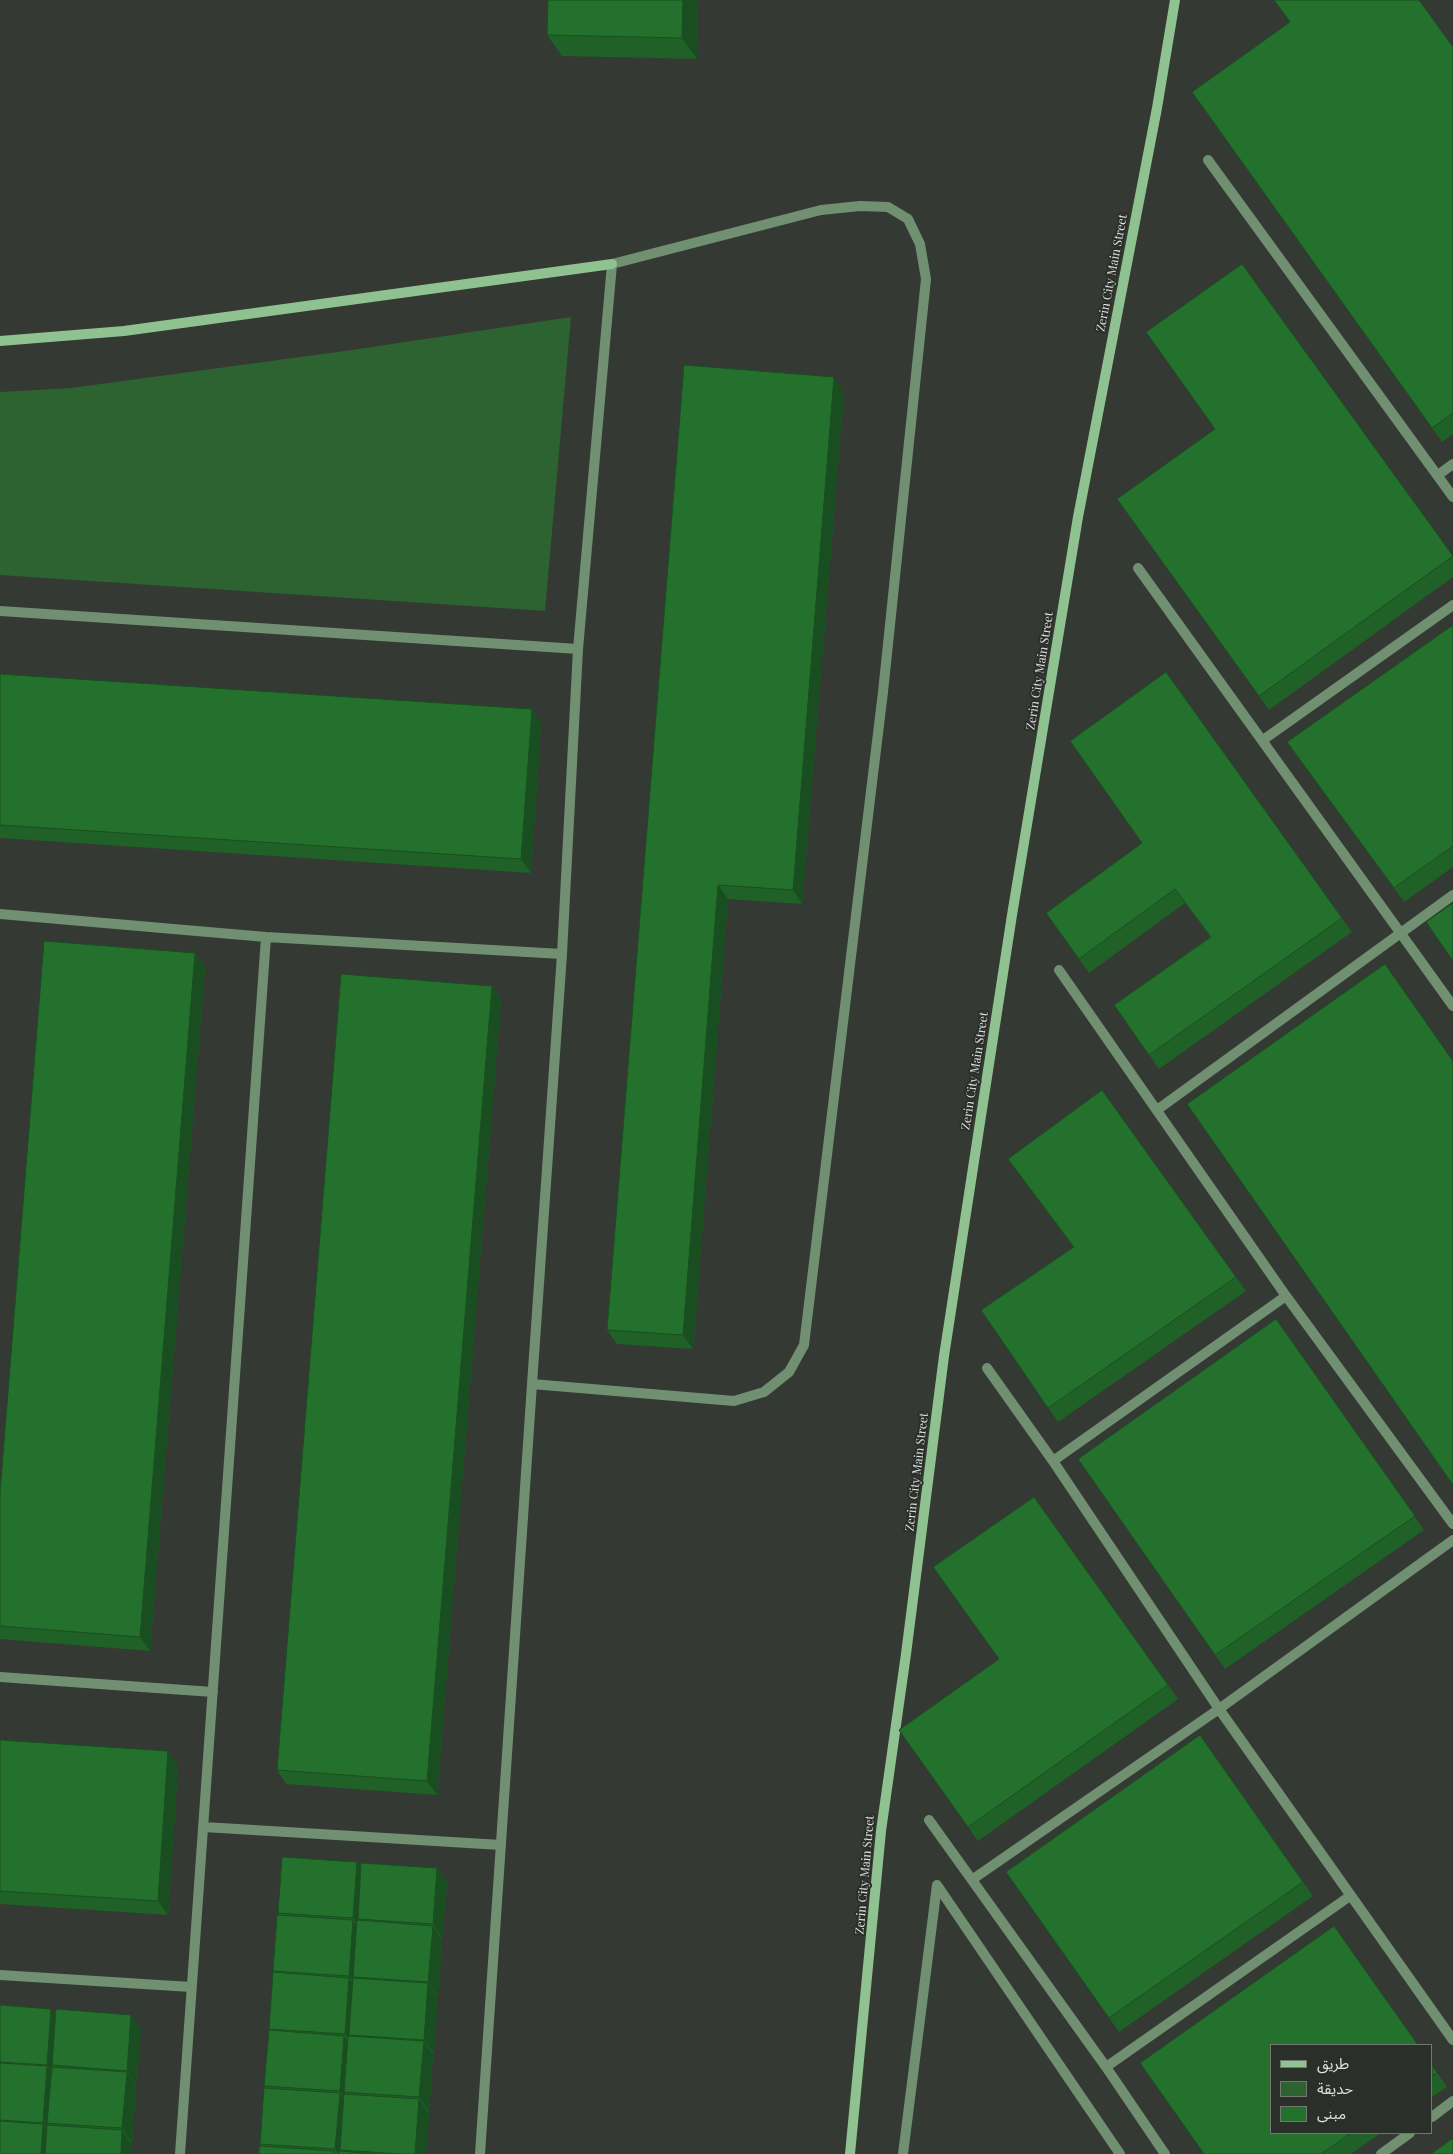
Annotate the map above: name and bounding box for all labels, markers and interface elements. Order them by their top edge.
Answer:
street label: Zerin City Main Street [1094,213,1130,333]
street label: Zerin City Main Street [1024,611,1056,731]
street label: Zerin City Main Street [959,1011,991,1131]
street label: Zerin City Main Street [903,1412,931,1532]
street label: Zerin City Main Street [853,1815,877,1935]
legend [1270,2044,1433,2134]
text: طريق [1317,2053,1349,2073]
text: حديقة [1317,2078,1353,2098]
text: مبنى [1317,2103,1346,2123]

